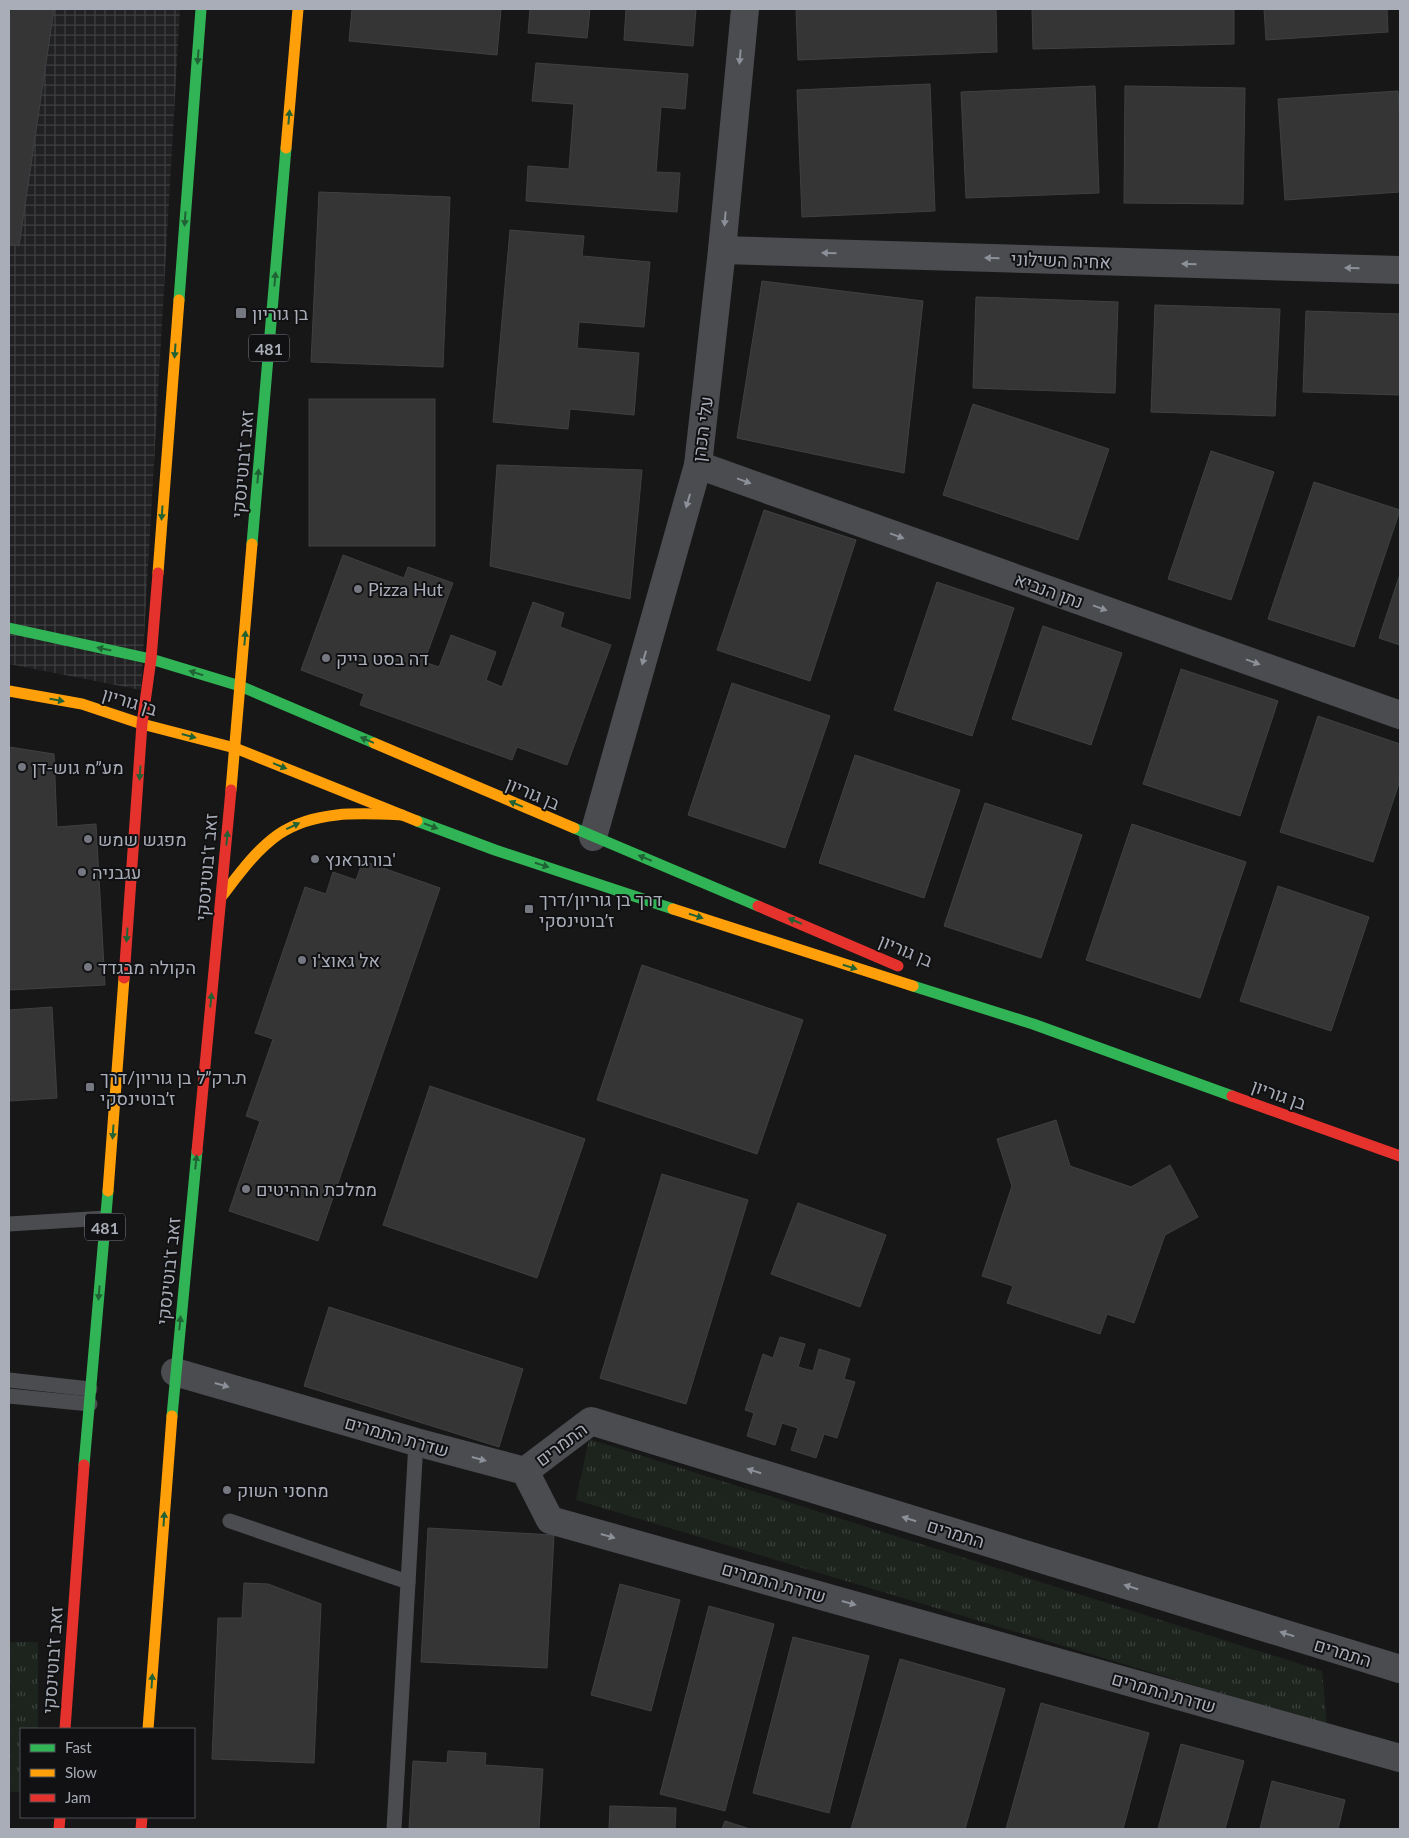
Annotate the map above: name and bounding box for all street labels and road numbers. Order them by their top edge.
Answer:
street label: אחיה השילוני [1011,247,1111,273]
road number: 481 [249,334,289,362]
street label: עלי הכהן [687,395,717,463]
street label: זאב ז'בוטינסקי [226,409,258,519]
street label: נתן הנביא [1012,568,1086,612]
street label: בן גוריון [100,682,161,720]
street label: בן גוריון [503,772,564,814]
street label: זאב ז'בוטינסקי [190,812,222,922]
street label: בן גוריון [876,929,937,971]
street label: בן גוריון [1249,1074,1310,1114]
road number: 481 [85,1214,125,1240]
street label: זאב ז'בוטינסקי [151,1216,185,1326]
street label: שדרת התמרים [342,1411,452,1461]
street label: התמרים [531,1417,591,1471]
street label: התמרים [925,1514,987,1552]
street label: שדרת התמרים [719,1557,829,1607]
street label: זאב ז'בוטינסקי [37,1605,67,1715]
street label: התמרים [1312,1633,1374,1671]
street label: שדרת התמרים [1109,1667,1219,1717]

